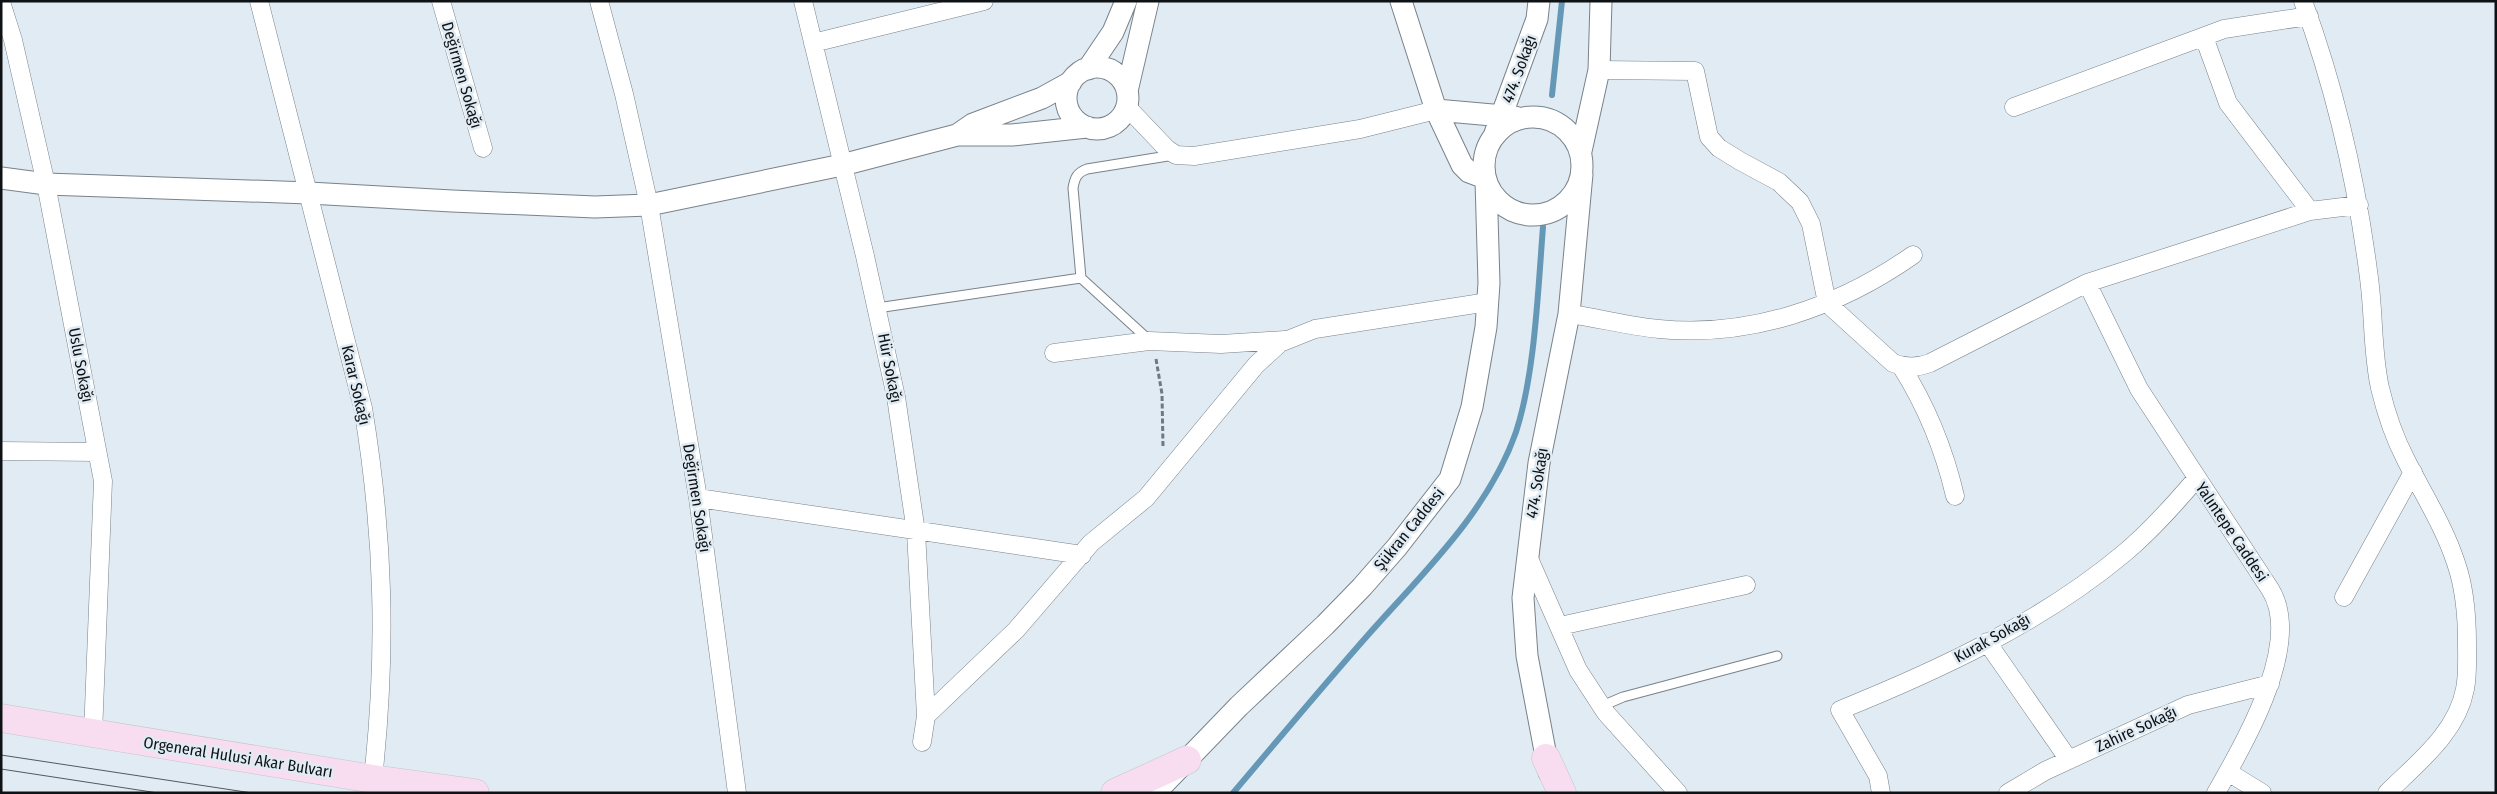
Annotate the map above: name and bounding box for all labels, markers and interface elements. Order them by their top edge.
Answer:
street label: Değirmen Sokağı [438,20,486,130]
street label: 474. Sokağı [1498,32,1540,106]
street label: Uslu Sokağı [64,326,98,404]
street label: Hür Sokağı [874,332,906,404]
street label: Karar Sokağı [338,343,374,427]
street label: Değirmen Sokağı [679,442,715,554]
street label: 474. Sokağı [1522,446,1552,520]
street label: Yalıntepe Caddesi [2192,479,2272,585]
street label: Şükran Caddesi [1370,484,1448,574]
street label: Kurak Sokağı [1951,609,2033,667]
street label: Zahire Sokağı [2092,702,2180,756]
street label: Orgeneral Hulusi Akar Bulvarı [142,733,334,781]

